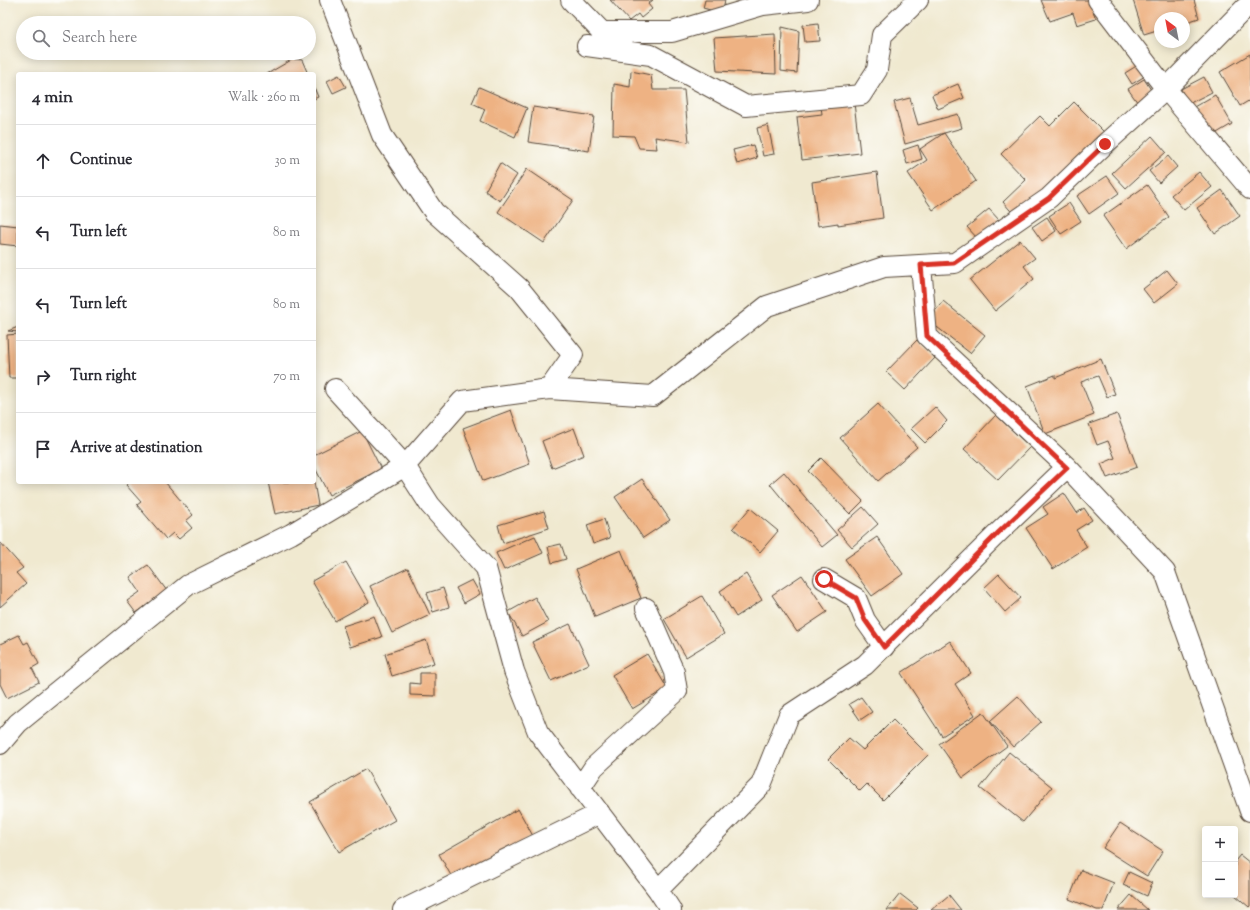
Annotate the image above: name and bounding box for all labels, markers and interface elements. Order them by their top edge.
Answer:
north arrow [1154,12,1190,48]
search box [16,16,316,60]
icon: search [30,27,52,49]
text: Search here [62,28,137,49]
text: 4 min [32,86,73,110]
text: Walk · 260 m [228,89,300,107]
route end [1096,135,1114,153]
icon: ahead [32,150,54,172]
text: Continue [70,150,132,171]
text: 30 m [274,152,300,170]
icon: left [32,222,54,244]
text: Turn left [70,222,127,243]
text: 80 m [273,224,300,242]
icon: left [32,294,54,316]
text: Turn left [70,294,127,315]
text: 80 m [273,296,300,314]
icon: right [32,366,54,388]
text: Turn right [70,366,136,387]
text: 70 m [273,368,300,386]
icon: arrive [32,438,54,460]
text: Arrive at destination [70,438,203,459]
route start [815,570,833,588]
map controls [1202,826,1238,898]
button: + [1202,826,1238,862]
button: − [1202,862,1238,898]

